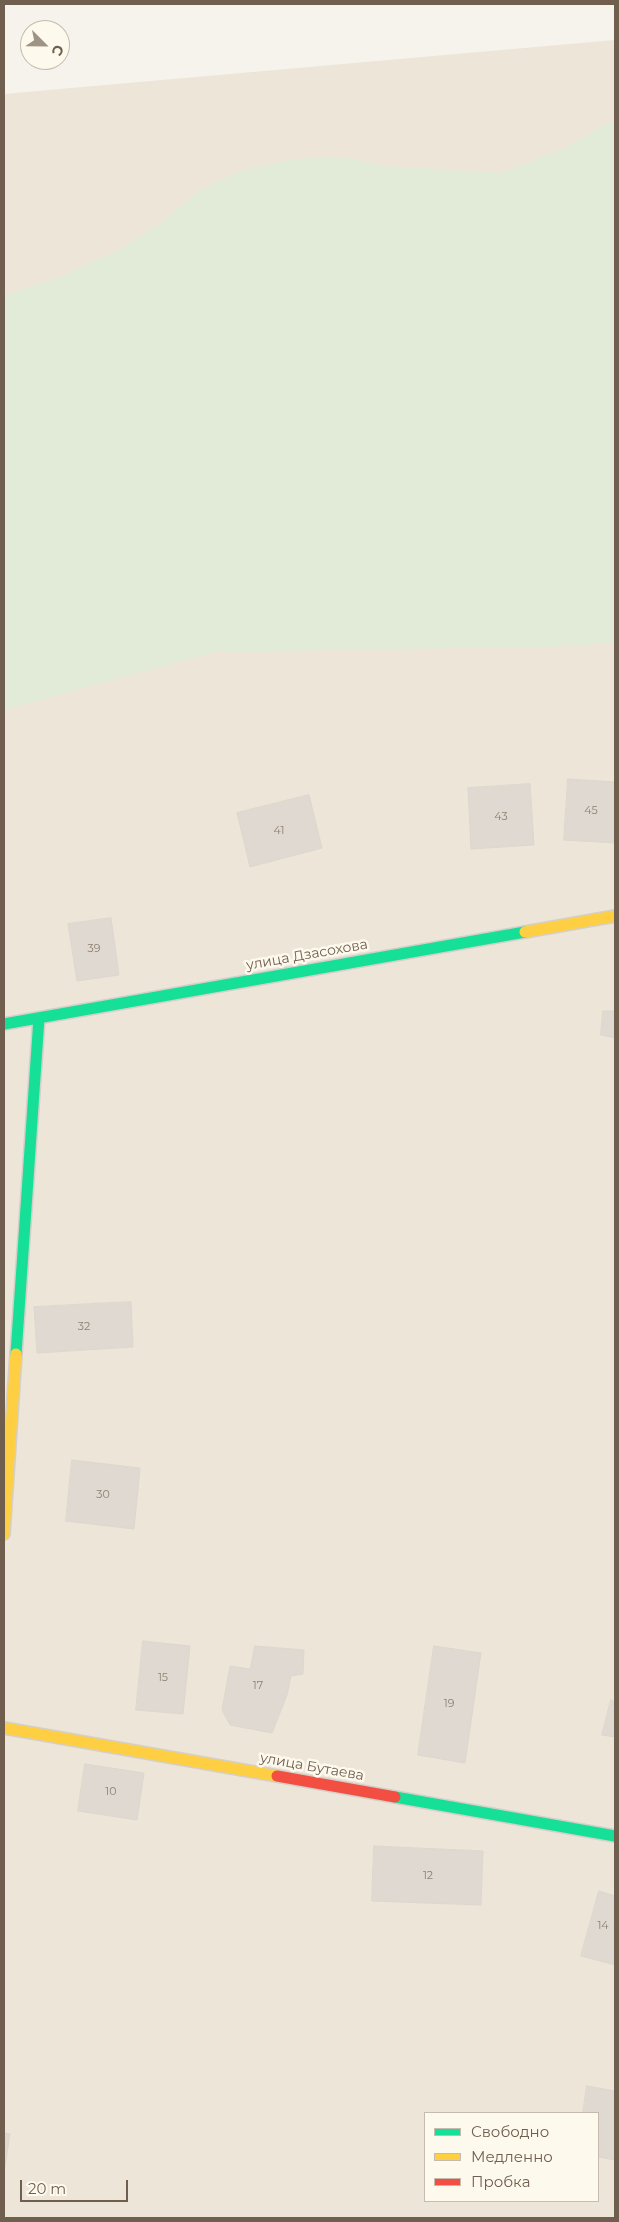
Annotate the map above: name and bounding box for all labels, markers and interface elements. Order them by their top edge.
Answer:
north arrow [20,20,70,70]
text: С [48,42,68,59]
house number: 45 [584,804,598,818]
house number: 43 [494,810,508,824]
house number: 41 [274,824,284,838]
street label: улица Дзасохова [245,936,369,974]
house number: 39 [88,942,100,956]
house number: 32 [78,1320,90,1334]
house number: 30 [96,1488,110,1502]
house number: 15 [158,1671,168,1685]
house number: 17 [253,1679,263,1693]
house number: 19 [444,1697,454,1711]
street label: улица Бутаева [259,1750,365,1784]
house number: 10 [105,1785,117,1799]
house number: 12 [423,1869,433,1883]
house number: 14 [597,1919,609,1933]
legend [424,2112,599,2202]
text: Свободно [471,2122,549,2141]
text: Медленно [471,2147,553,2166]
scale bar [22,2170,130,2202]
text: Пробка [471,2172,530,2191]
text: 20 m [28,2179,66,2198]

